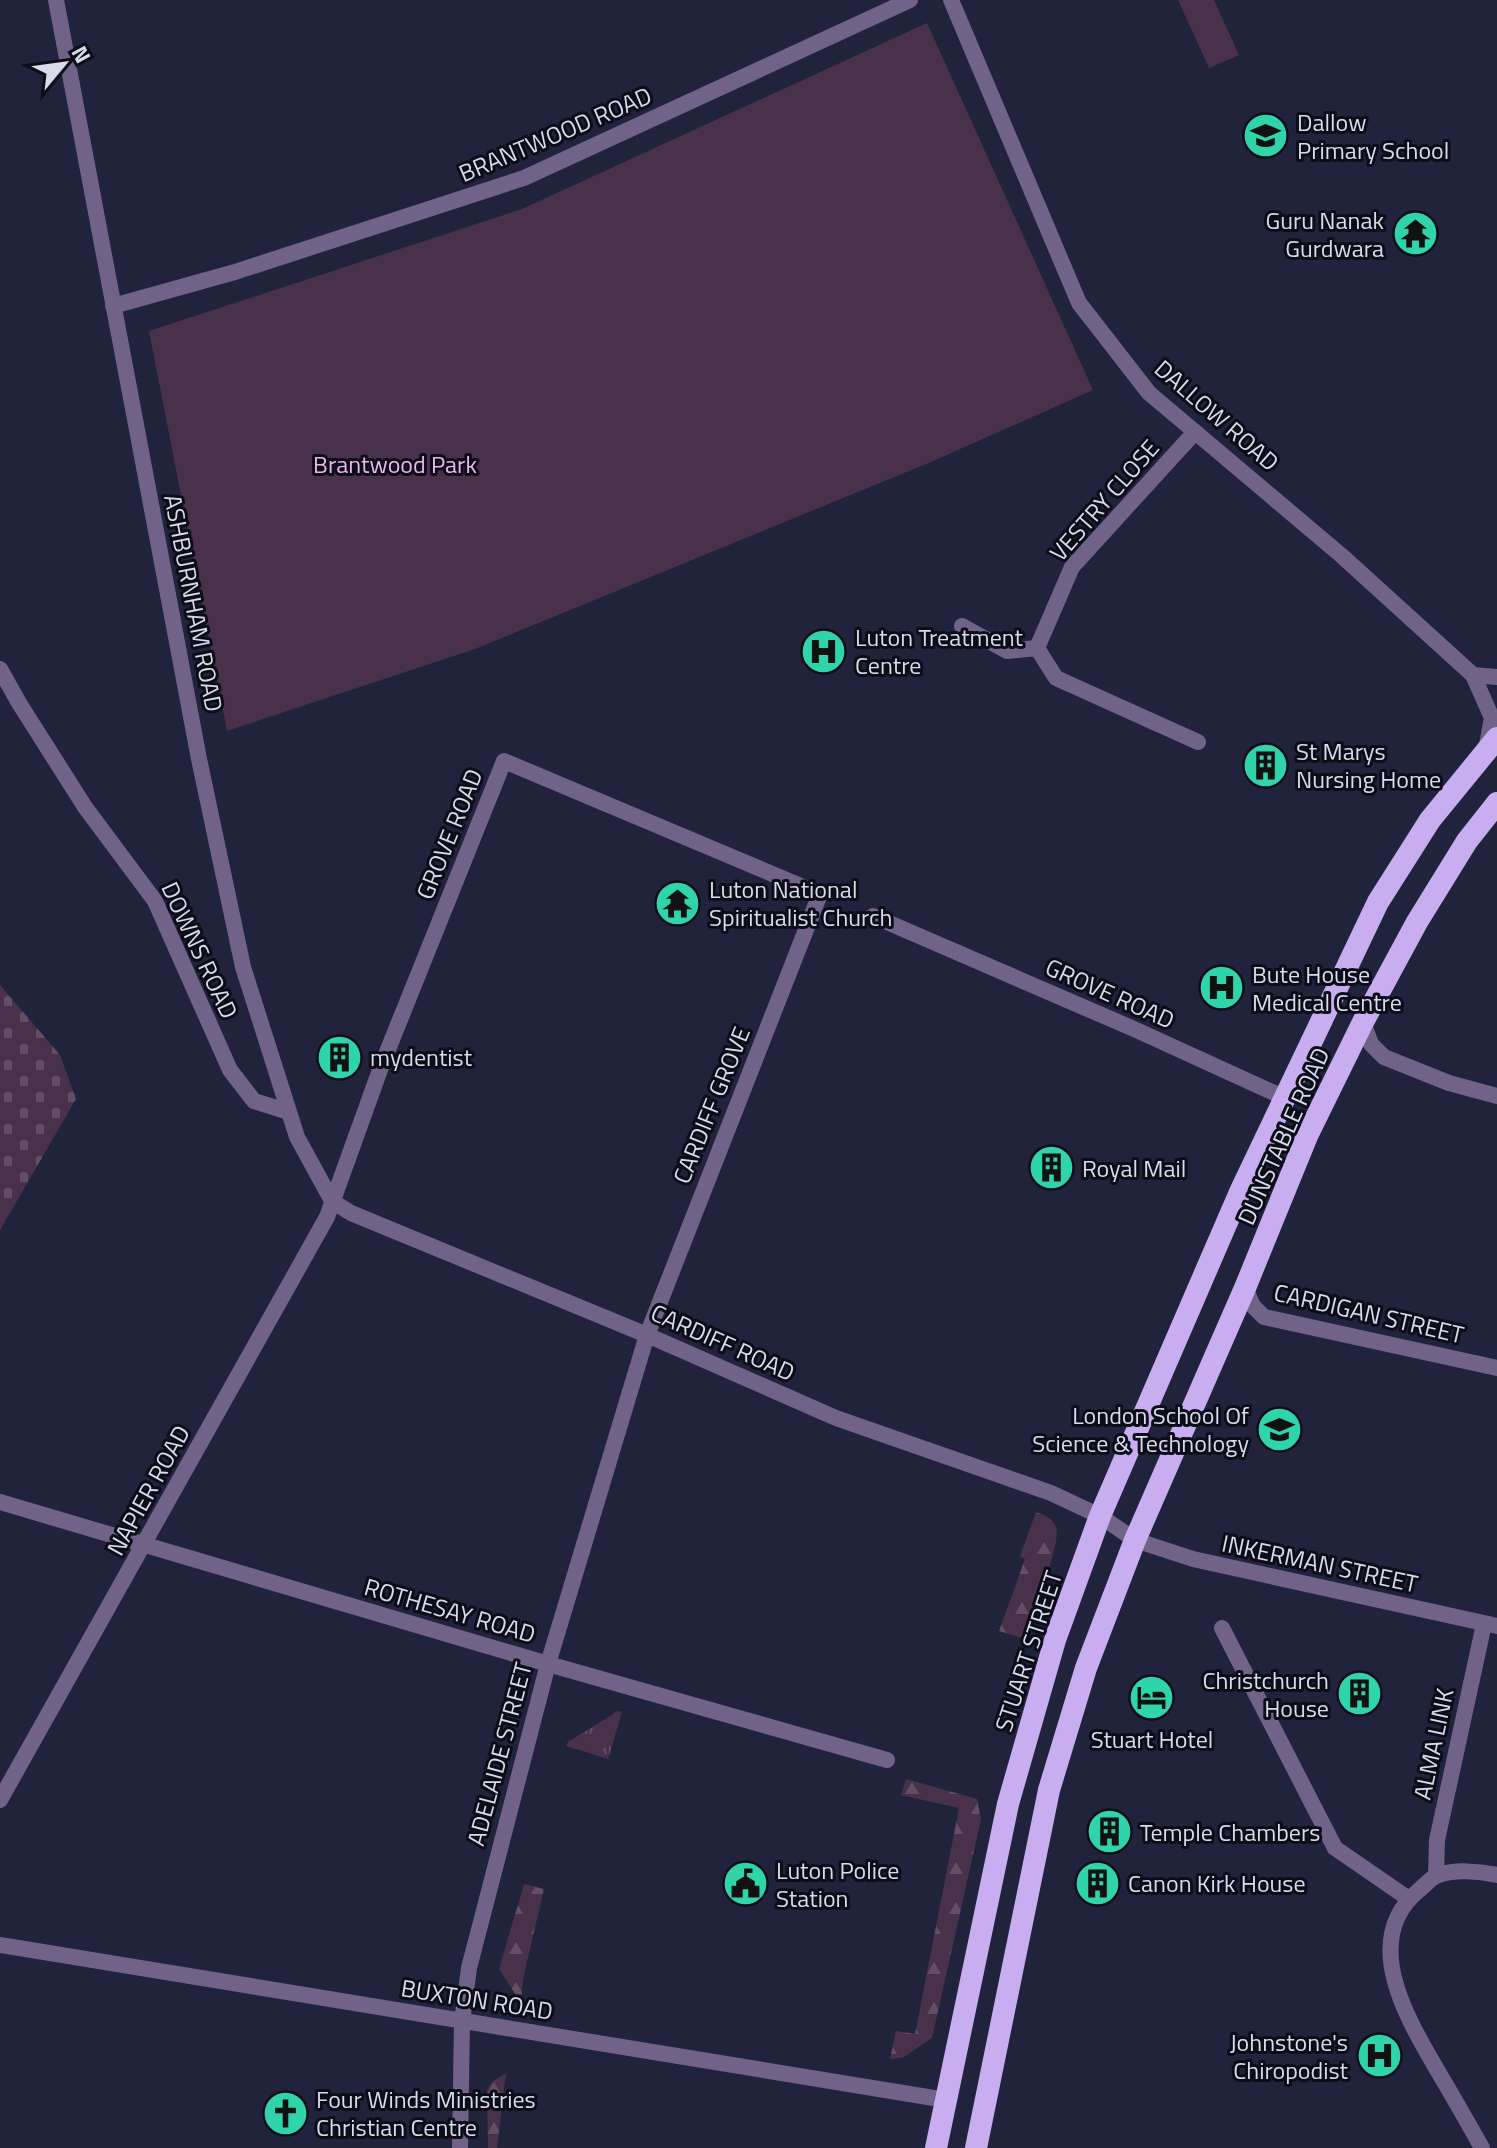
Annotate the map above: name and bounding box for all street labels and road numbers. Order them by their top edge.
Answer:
street label: BRANTWOOD ROAD [453,77,657,191]
street label: DALLOW ROAD [1147,351,1287,479]
street label: VESTRY CLOSE [1041,431,1167,569]
street label: ASHBURNHAM ROAD [155,491,233,715]
street label: GROVE ROAD [407,763,491,905]
street label: DOWNS ROAD [153,876,247,1024]
street label: GROVE ROAD [1040,949,1180,1037]
street label: CARDIFF GROVE [663,1021,759,1189]
street label: DUNSTABLE ROAD [1228,1041,1338,1231]
street label: CARDIGAN STREET [1271,1274,1468,1352]
street label: CARDIFF ROAD [645,1294,801,1390]
street label: NAPIER ROAD [97,1418,199,1562]
street label: INKERMAN STREET [1219,1525,1422,1601]
street label: STUART STREET [985,1566,1071,1736]
street label: ROTHESAY ROAD [360,1568,540,1652]
street label: ADELAIDE STREET [457,1658,541,1850]
street label: ALMA LINK [1404,1685,1462,1803]
street label: BUXTON ROAD [399,1969,555,2029]

